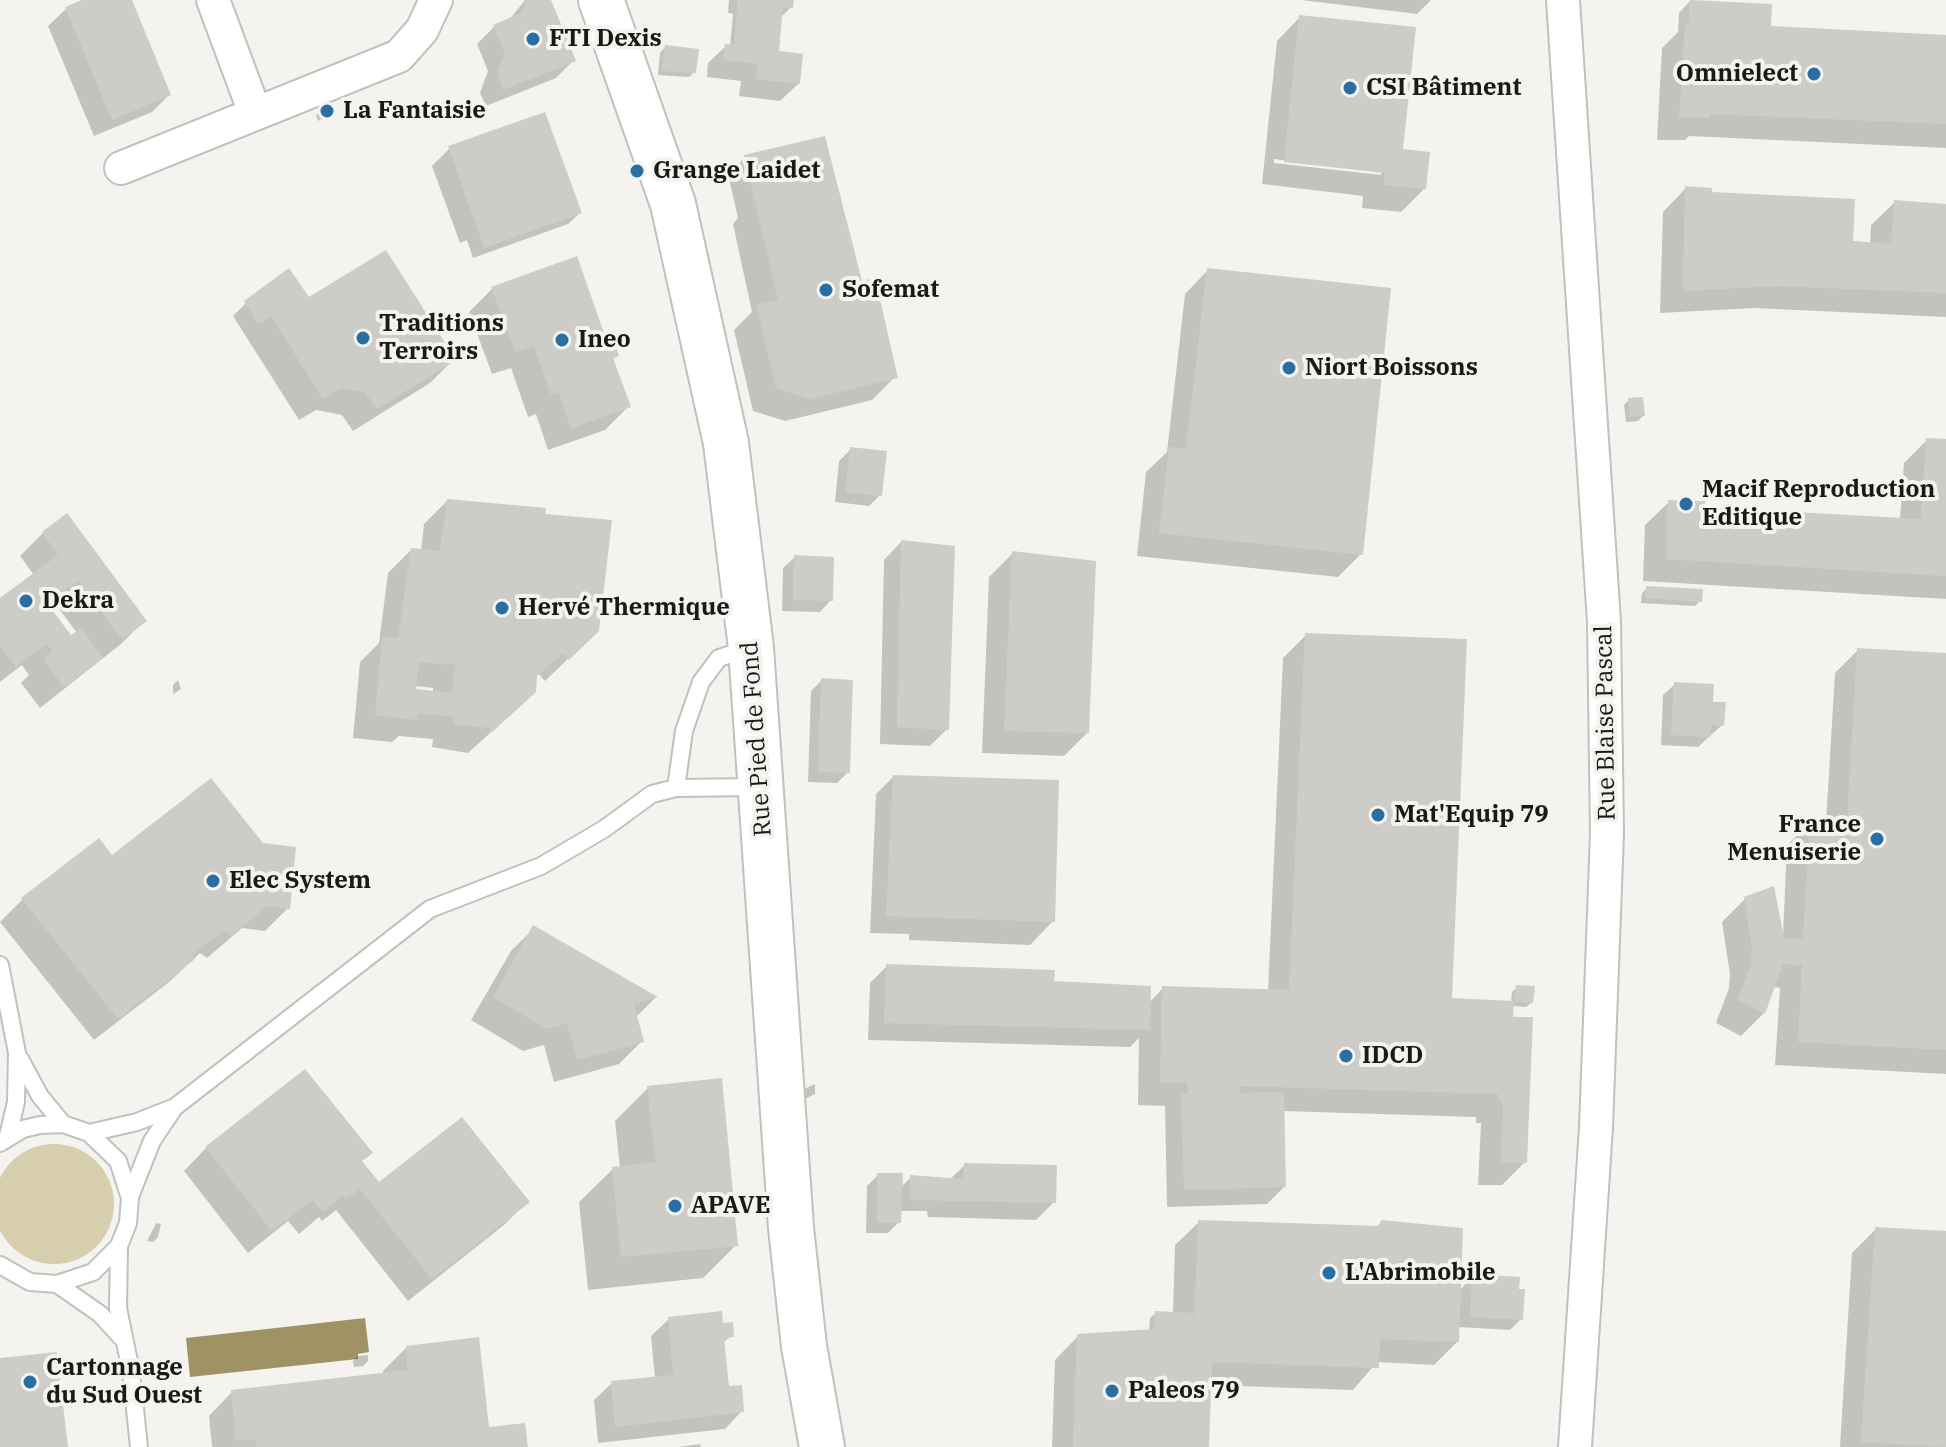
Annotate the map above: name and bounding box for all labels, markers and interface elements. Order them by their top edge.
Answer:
place label: FTI Dexis [549,25,662,53]
marker: FTI Dexis [524,30,542,48]
place label: Omnielect [1676,60,1798,88]
marker: Omnielect [1805,65,1823,83]
place label: CSI Bâtiment [1366,74,1521,102]
marker: CSI Bâtiment [1341,79,1359,97]
place label: La Fantaisie [343,97,486,125]
marker: La Fantaisie [318,102,336,120]
place label: Grange Laidet [653,157,820,185]
marker: Grange Laidet [628,162,646,180]
place label: Sofemat [842,276,939,304]
marker: Sofemat [817,281,835,299]
place label: Traditions Terroirs [379,310,504,366]
place label: Ineo [578,326,631,354]
marker: Traditions Terroirs [354,329,372,347]
marker: Ineo [553,331,571,349]
place label: Niort Boissons [1305,354,1478,382]
marker: Niort Boissons [1280,359,1298,377]
place label: Macif Reproduction Editique [1702,476,1935,532]
marker: Macif Reproduction Editique [1677,495,1695,513]
place label: Dekra [42,587,114,615]
marker: Dekra [17,592,35,610]
place label: Hervé Thermique [518,594,730,622]
marker: Hervé Thermique [493,599,511,617]
street label: Rue Blaise Pascal [1590,625,1622,821]
street label: Rue Pied de Fond [736,640,778,838]
place label: Mat'Equip 79 [1394,801,1549,829]
marker: Mat'Equip 79 [1369,806,1387,824]
place label: France Menuiserie [1727,811,1861,867]
marker: France Menuiserie [1868,830,1886,848]
place label: Elec System [229,867,371,895]
marker: Elec System [204,872,222,890]
place label: IDCD [1362,1042,1423,1070]
marker: IDCD [1337,1047,1355,1065]
place label: APAVE [691,1192,770,1220]
marker: APAVE [666,1197,684,1215]
place label: L'Abrimobile [1345,1259,1496,1287]
marker: L'Abrimobile [1320,1264,1338,1282]
place label: Cartonnage du Sud Ouest [46,1354,202,1410]
marker: Cartonnage du Sud Ouest [21,1373,39,1391]
place label: Paleos 79 [1128,1377,1240,1405]
marker: Paleos 79 [1103,1382,1121,1400]

